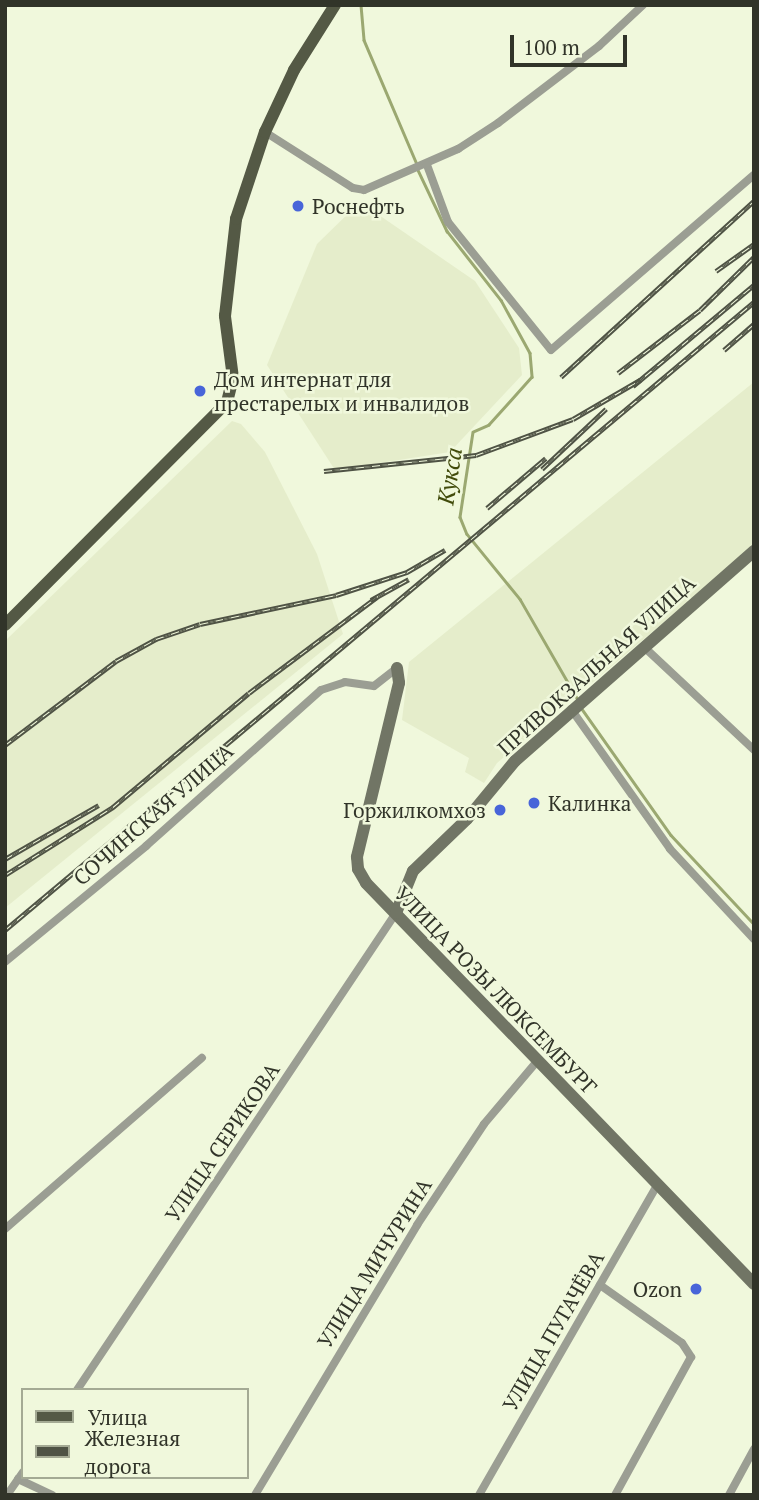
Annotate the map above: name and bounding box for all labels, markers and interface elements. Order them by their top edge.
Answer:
scale bar [514,21,631,65]
text: 100 m [523,33,580,61]
place label: Роснефть [312,193,405,219]
marker: Роснефть [290,198,306,214]
place label: Дом интернат для престарелых и инвалидов [214,366,469,416]
marker: Дом интернат для престарелых и инвалидов [192,383,208,399]
water label: Кукса [432,445,468,507]
street label: ПРИВОКЗАЛЬНАЯ УЛИЦА [492,569,700,761]
street label: СОЧИНСКАЯ УЛИЦА [68,738,238,890]
place label: Калинка [548,790,631,816]
marker: Калинка [526,795,542,811]
place label: Горжилкомхоз [343,797,486,823]
marker: Горжилкомхоз [492,802,508,818]
street label: УЛИЦА РОЗЫ ЛЮКСЕМБУРГ [390,881,602,1099]
street label: УЛИЦА СЕРИКОВА [159,1058,285,1226]
street label: УЛИЦА МИЧУРИНА [311,1173,437,1353]
street label: УЛИЦА ПУГАЧЁВА [497,1246,609,1416]
place label: Ozon [633,1276,682,1302]
marker: Ozon [688,1281,704,1297]
legend [21,1388,248,1479]
text: Улица [88,1403,148,1431]
text: Железная дорога [84,1424,180,1480]

